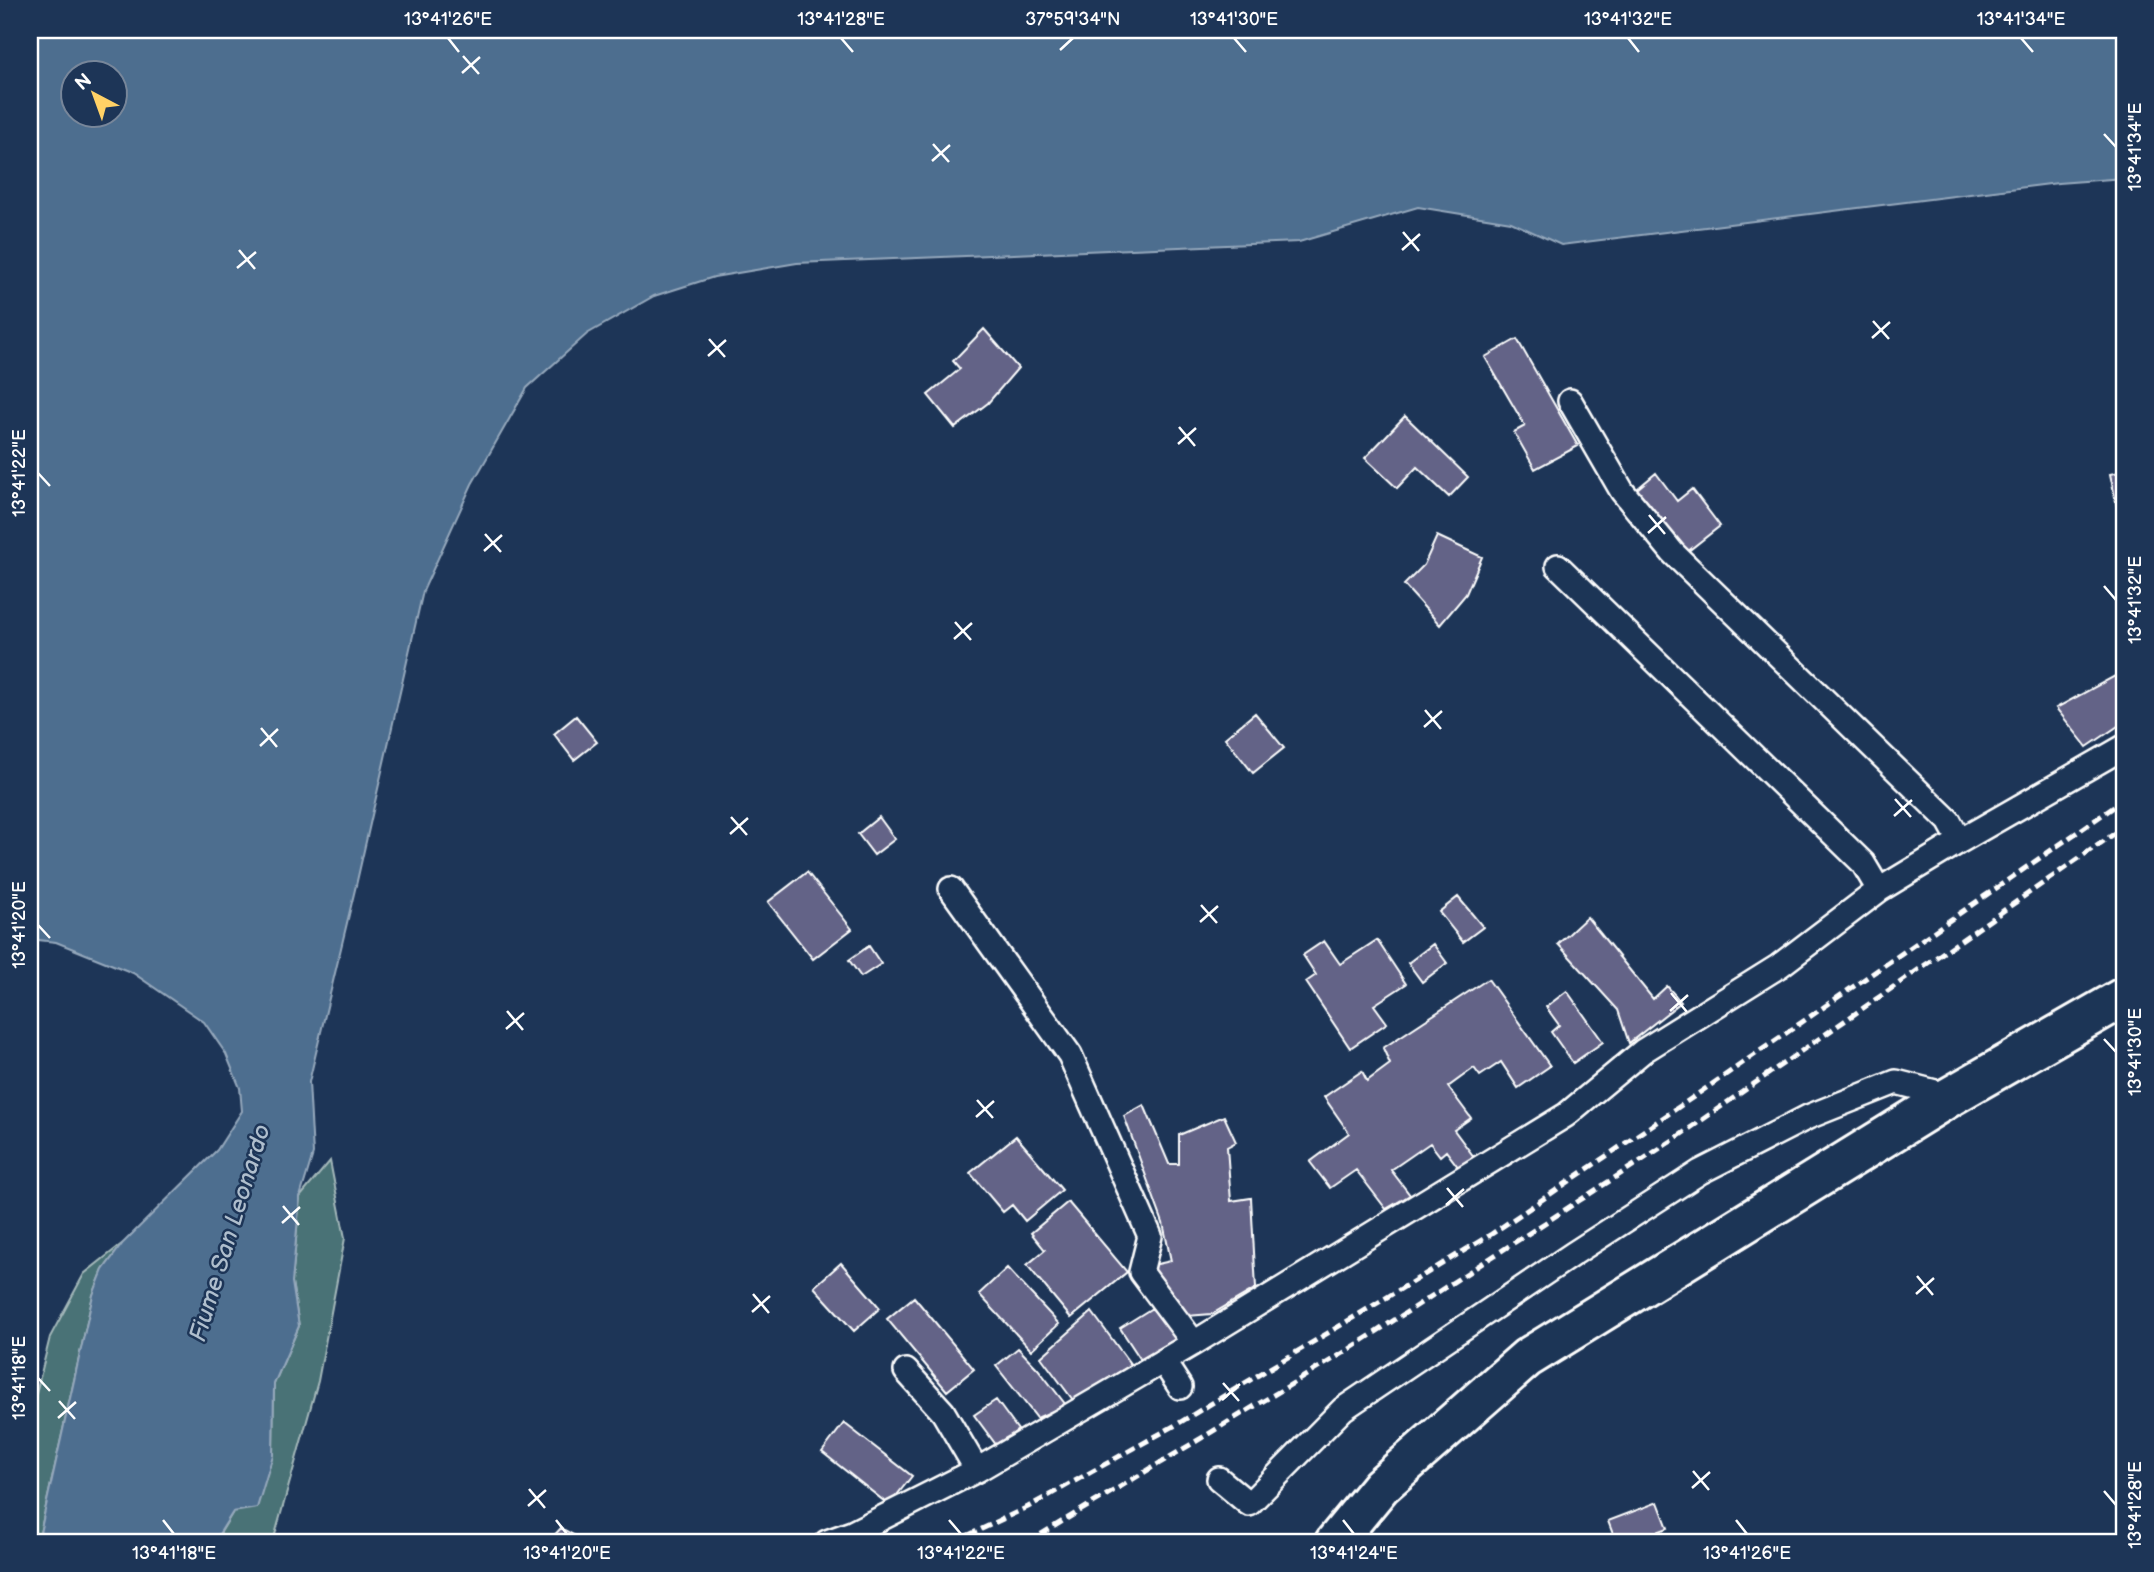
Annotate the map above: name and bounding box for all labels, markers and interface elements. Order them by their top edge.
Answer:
text: 13°41'26"E [404,9,492,30]
text: 13°41'28"E [797,9,885,30]
text: 37°59'34"N [1025,9,1121,30]
text: 13°41'30"E [1190,9,1278,30]
text: 13°41'32"E [1584,9,1672,30]
text: 13°41'34"E [1977,9,2065,30]
north arrow [60,60,130,130]
text: N [71,69,97,96]
text: 13°41'34"E [2125,103,2146,191]
text: 13°41'22"E [9,429,30,517]
text: 13°41'32"E [2125,556,2146,644]
text: 13°41'20"E [9,881,30,969]
text: 13°41'30"E [2125,1008,2146,1096]
water label: Fiume San Leonardo [183,1121,277,1345]
text: 13°41'18"E [9,1336,30,1420]
text: 13°41'28"E [2125,1461,2146,1549]
text: 13°41'18"E [132,1543,216,1564]
text: 13°41'20"E [523,1543,611,1564]
text: 13°41'22"E [917,1543,1005,1564]
text: 13°41'24"E [1310,1543,1398,1564]
text: 13°41'26"E [1703,1543,1791,1564]

